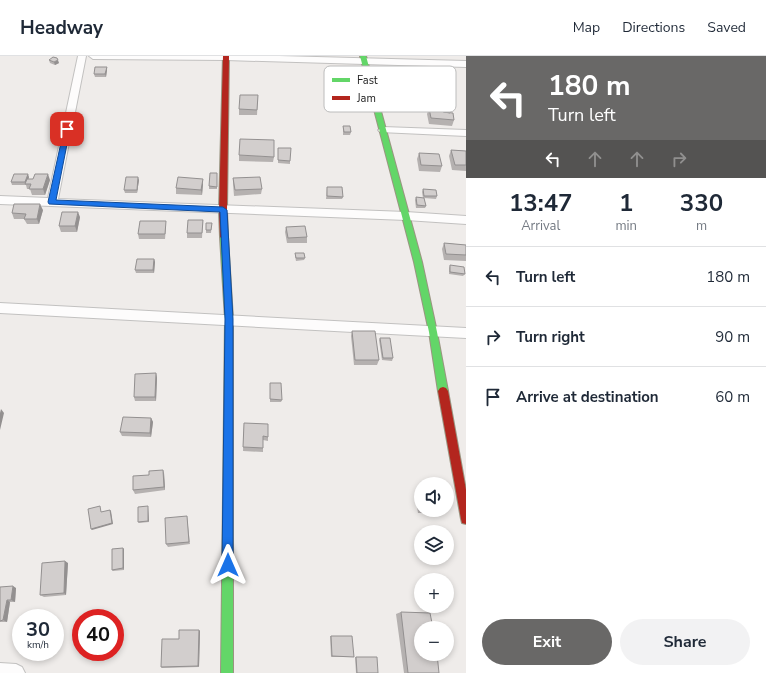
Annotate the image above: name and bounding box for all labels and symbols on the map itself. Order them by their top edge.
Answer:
legend [324,66,456,112]
text: Fast [357,73,378,88]
text: Jam [356,91,376,106]
pin [50,112,84,146]
position arrow [207,544,249,586]
speed limit sign: 40 [72,609,124,661]

